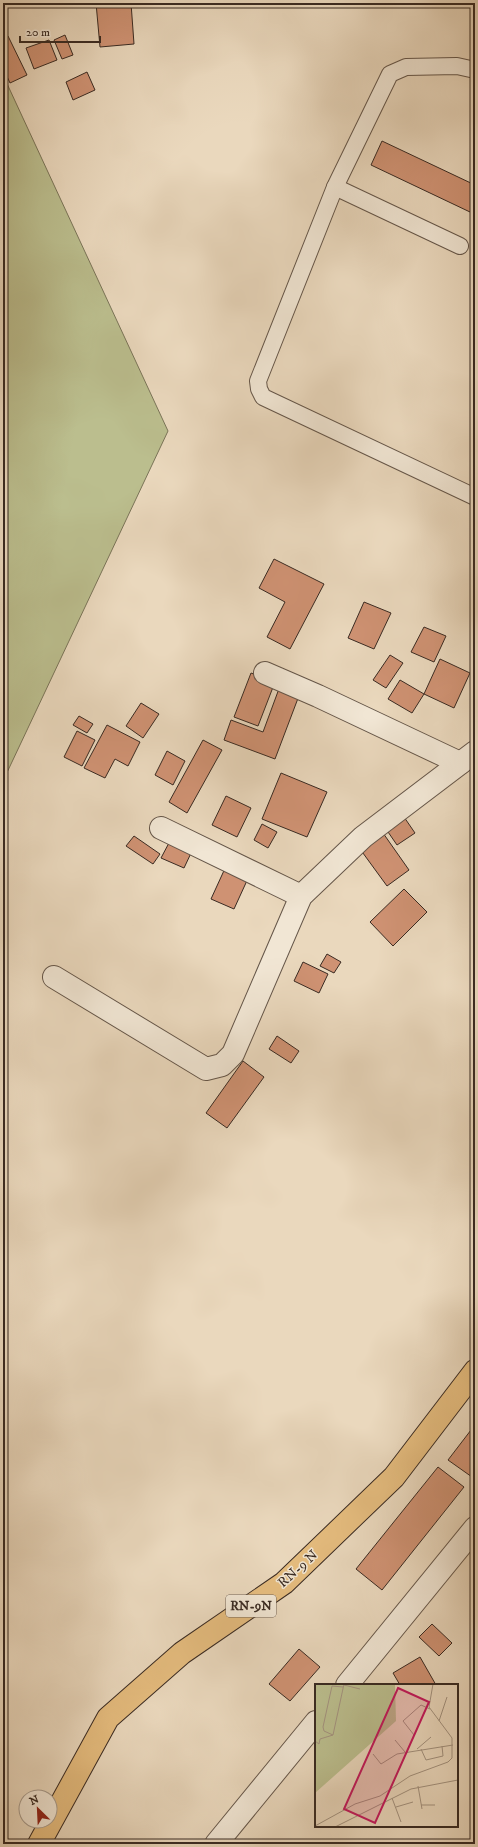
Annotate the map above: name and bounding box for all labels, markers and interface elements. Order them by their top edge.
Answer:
scale bar [20,18,100,44]
text: 20 m [26,25,50,40]
street label: RN-9 N [274,1546,322,1592]
road number: RN-9N [226,1595,276,1617]
inset map [315,1684,458,1827]
north arrow [18,1789,58,1829]
text: N [27,1793,41,1809]

